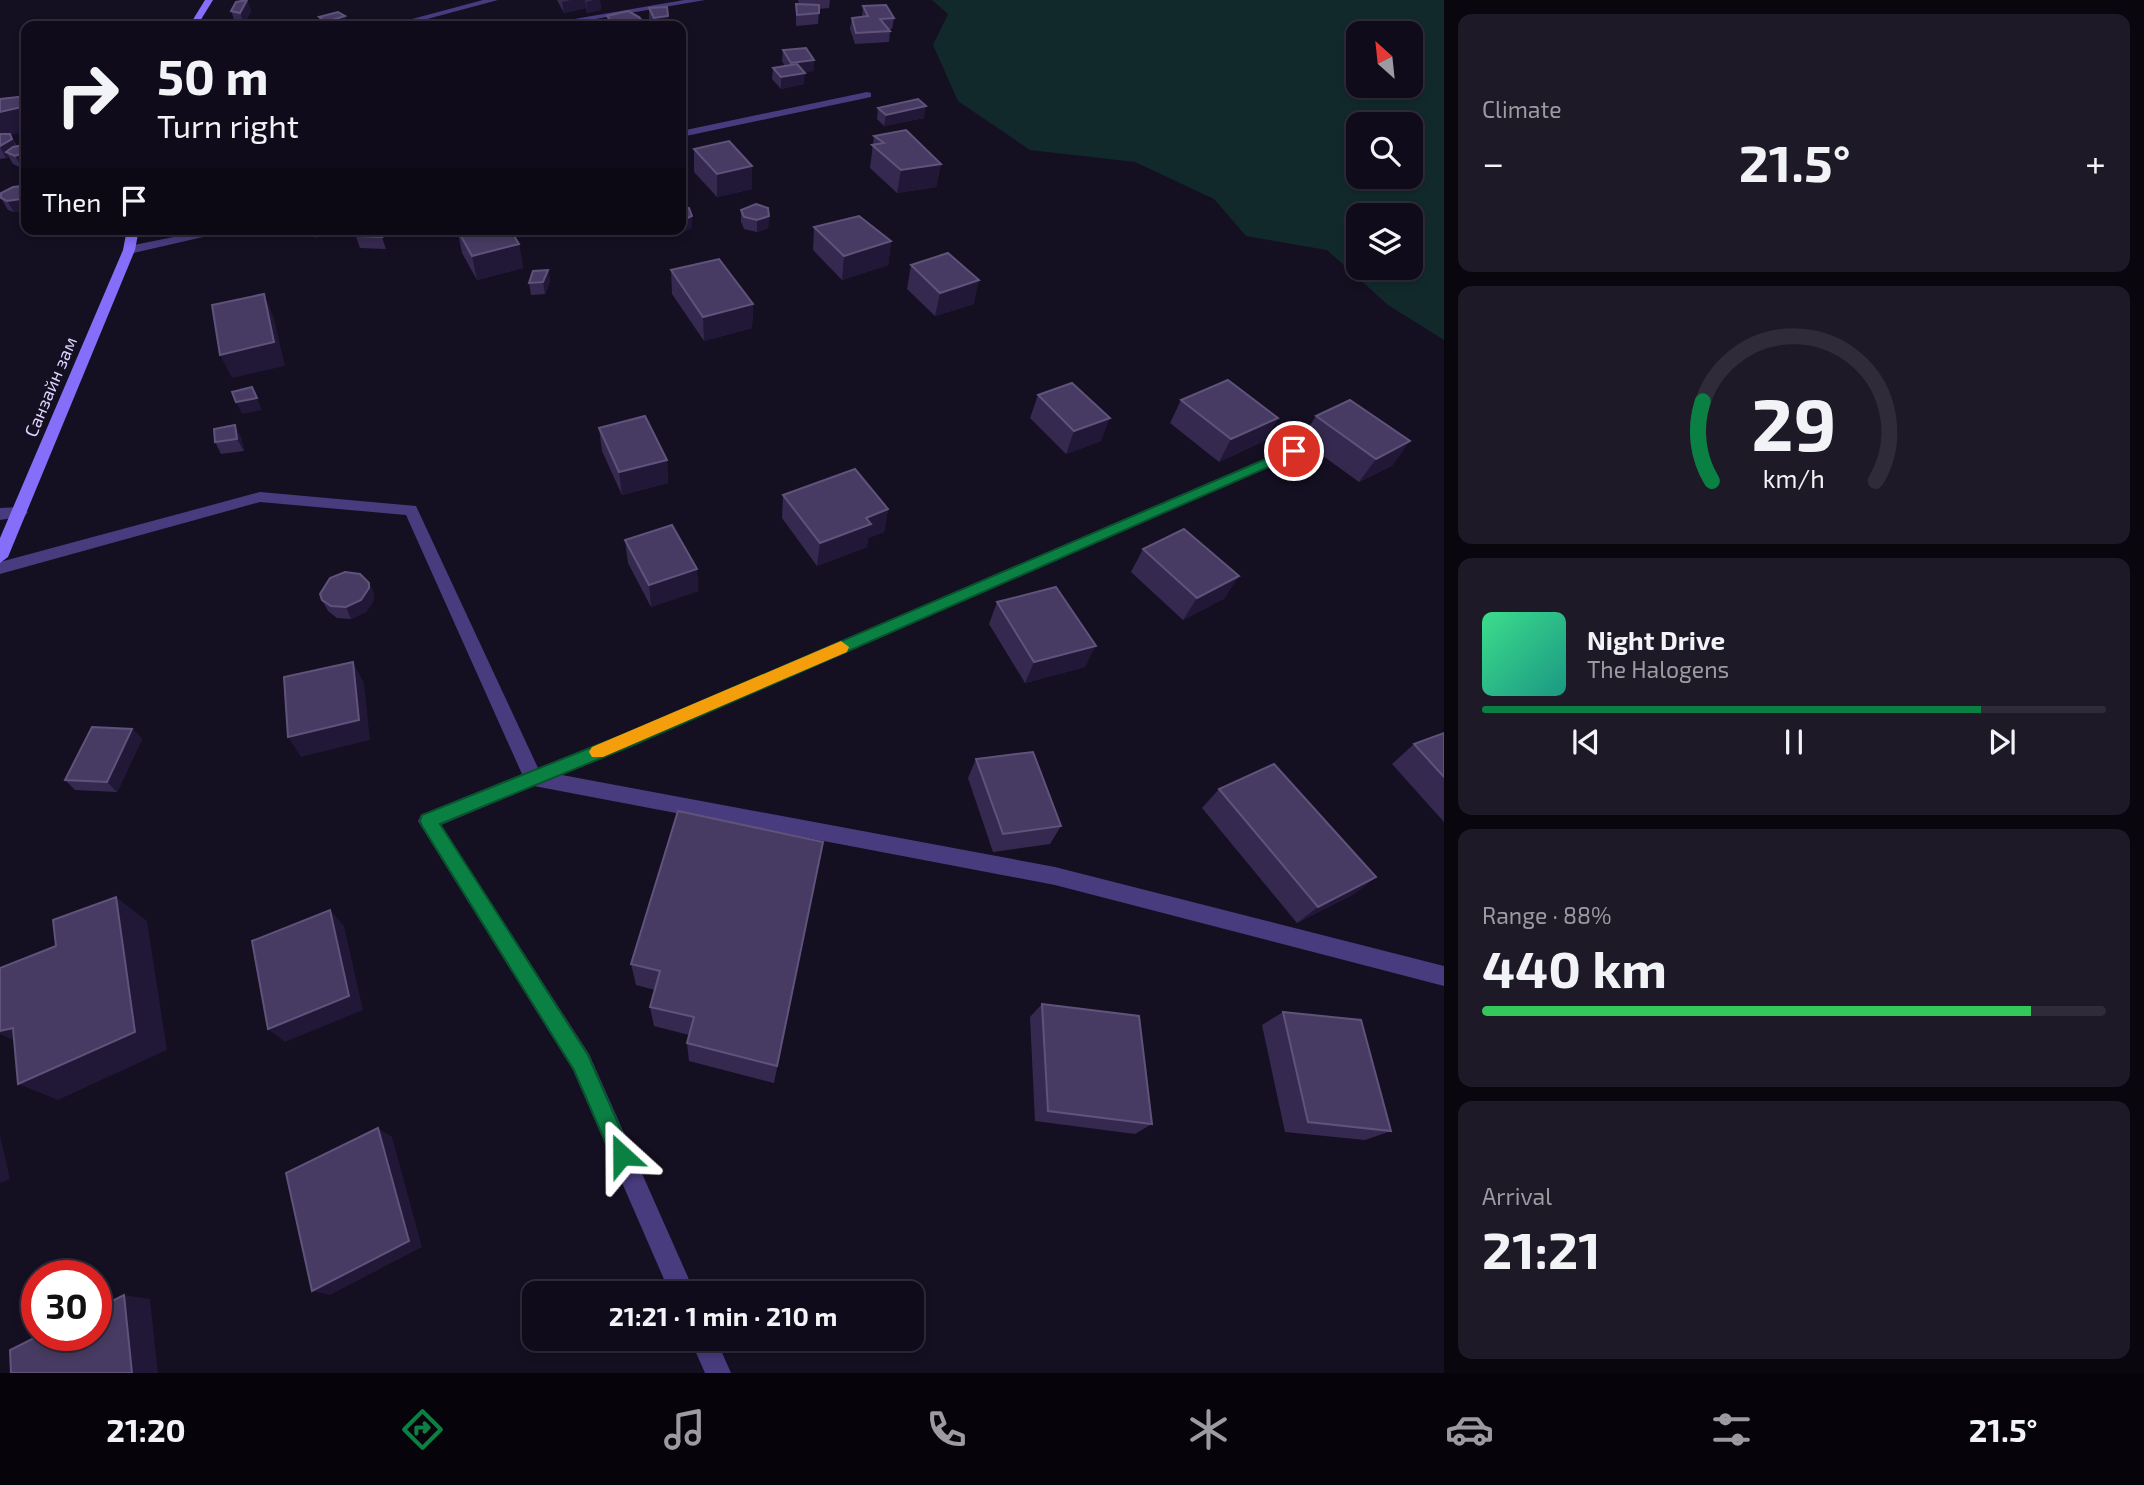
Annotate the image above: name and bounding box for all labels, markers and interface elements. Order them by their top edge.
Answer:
north arrow [1346,21,1423,98]
map controls [1346,21,1423,280]
text: 50 m [157,46,269,105]
icon: right [42,49,133,140]
text: Climate [1482,95,1562,123]
text: Turn right [157,106,299,144]
button: search [1346,112,1423,189]
text: 21.5° [1739,130,1851,192]
text: − [1482,139,1504,185]
text: + [2085,139,2106,185]
icon: arrive [115,182,153,220]
text: Then [42,186,101,217]
button: layers [1346,203,1423,280]
street label: Санзайн зам [19,333,81,440]
text: 29 [1751,378,1837,466]
pin [1264,421,1324,481]
icon: arrive [1275,432,1313,470]
text: km/h [1763,462,1825,492]
text: Night Drive [1587,624,1725,655]
text: The Halogens [1587,655,1729,683]
icon: previous [1567,723,1605,761]
icon: pause [1775,723,1813,761]
icon: next [1983,723,2021,761]
text: Range · 88% [1482,901,1611,929]
text: 440 km [1482,936,1667,998]
position arrow [585,1118,659,1192]
text: Arrival [1482,1182,1552,1210]
text: 21:21 [1482,1217,1601,1279]
speed limit sign: 30 [21,1260,112,1351]
text: 21:21 · 1 min · 210 m [609,1300,837,1331]
icon: directions [398,1405,447,1454]
icon: music [660,1405,709,1454]
icon: phone [922,1405,971,1454]
icon: climate [1184,1405,1233,1454]
icon: car [1445,1405,1494,1454]
icon: filters [1707,1405,1756,1454]
text: 21:20 [106,1410,186,1448]
text: 21.5° [1969,1410,2038,1448]

